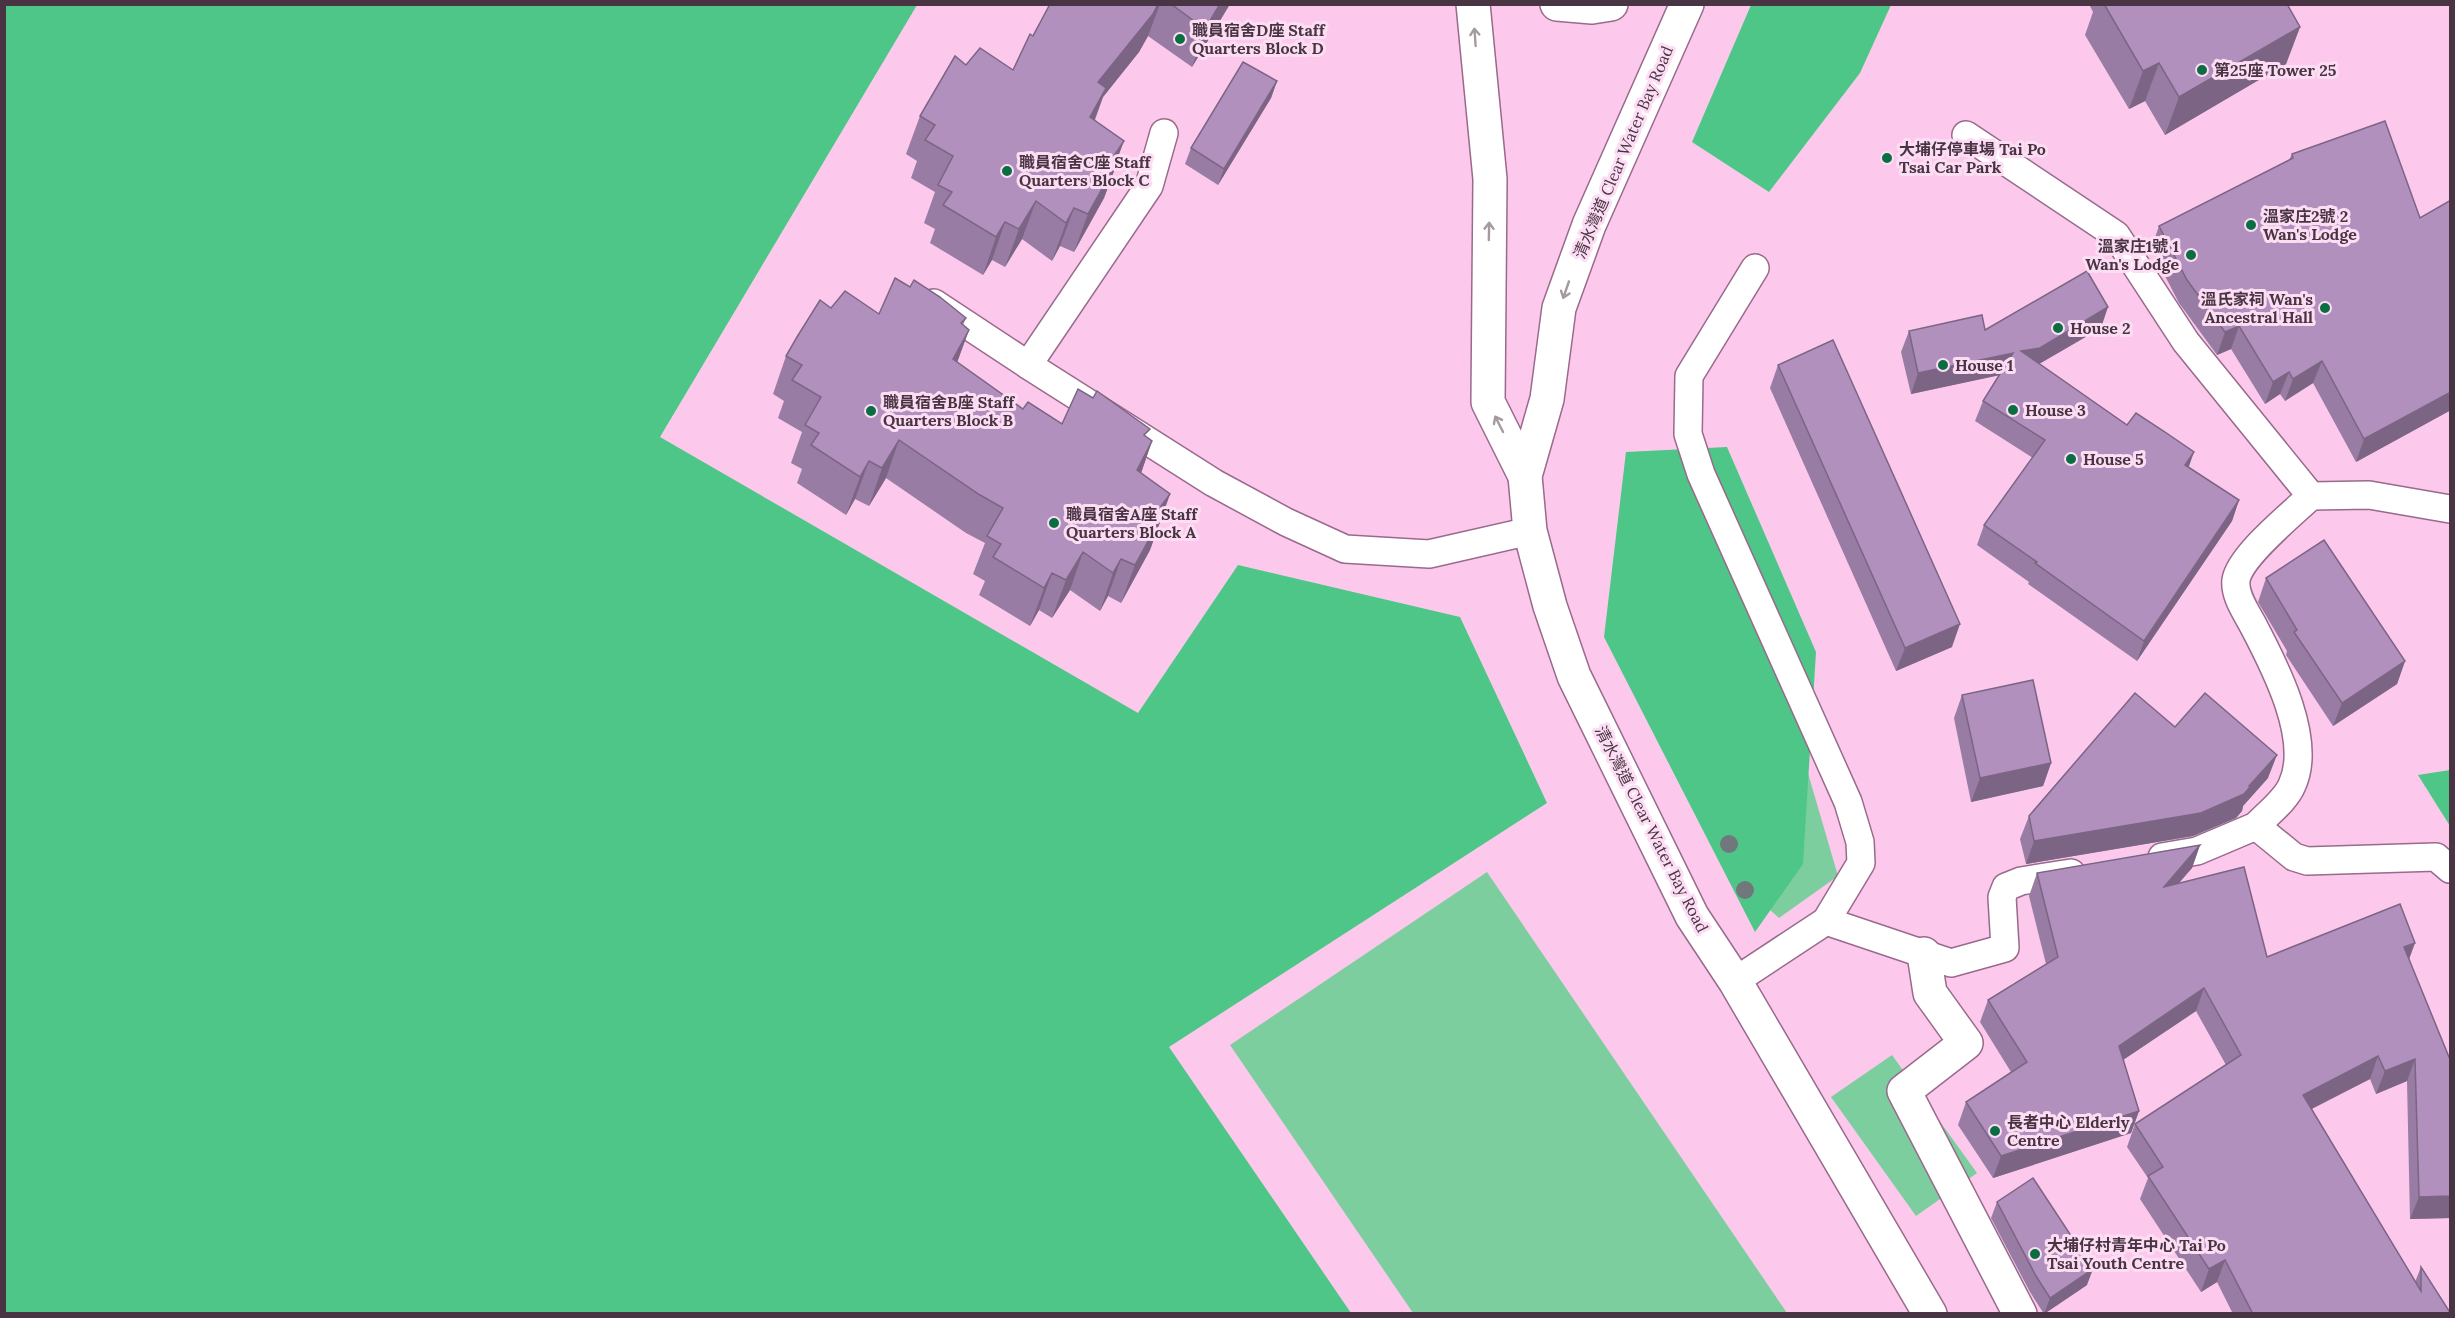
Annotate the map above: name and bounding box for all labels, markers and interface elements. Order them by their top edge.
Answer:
place label: 職員宿舍D座 Staff Quarters Block D [1192,20,1326,58]
one-way arrow [1469,27,1480,47]
marker: 職員宿舍D座 Staff Quarters Block D [1173,32,1187,46]
street label: 清水灣道 Clear Water Bay Road [1569,42,1677,261]
place label: 第25座 Tower 25 [2214,60,2337,80]
marker: 第25座 Tower 25 [2195,63,2209,77]
place label: 大埔仔停車場 Tai Po Tsai Car Park [1899,139,2046,177]
marker: 大埔仔停車場 Tai Po Tsai Car Park [1880,151,1894,165]
place label: 職員宿舍C座 Staff Quarters Block C [1019,152,1152,190]
marker: 職員宿舍C座 Staff Quarters Block C [1000,164,1014,178]
place label: 溫家庄2號 2 Wan's Lodge [2263,206,2357,244]
marker: 溫家庄2號 2 Wan's Lodge [2244,218,2258,232]
one-way arrow [1483,222,1495,242]
place label: 溫家庄1號 1 Wan's Lodge [2085,236,2179,274]
marker: 溫家庄1號 1 Wan's Lodge [2184,248,2198,262]
one-way arrow [1559,280,1570,299]
place label: 溫氏家祠 Wan's Ancestral Hall [2201,289,2313,327]
marker: 溫氏家祠 Wan's Ancestral Hall [2318,301,2332,315]
place label: House 2 [2070,318,2131,338]
marker: House 2 [2051,321,2065,335]
place label: House 1 [1955,355,2014,375]
marker: House 1 [1936,358,1950,372]
place label: 職員宿舍B座 Staff Quarters Block B [883,392,1015,430]
place label: House 3 [2025,400,2086,420]
marker: House 3 [2006,403,2020,417]
marker: 職員宿舍B座 Staff Quarters Block B [864,404,878,418]
one-way arrow [1493,415,1504,433]
place label: House 5 [2083,449,2144,469]
marker: House 5 [2064,452,2078,466]
place label: 職員宿舍A座 Staff Quarters Block A [1066,504,1198,542]
marker: 職員宿舍A座 Staff Quarters Block A [1047,516,1061,530]
street label: 清水灣道 Clear Water Bay Road [1591,722,1713,936]
place label: 長者中心 Elderly Centre [2007,1112,2130,1150]
marker: 長者中心 Elderly Centre [1988,1124,2002,1138]
place label: 大埔仔村青年中心 Tai Po Tsai Youth Centre [2047,1235,2226,1273]
marker: 大埔仔村青年中心 Tai Po Tsai Youth Centre [2028,1247,2042,1261]

